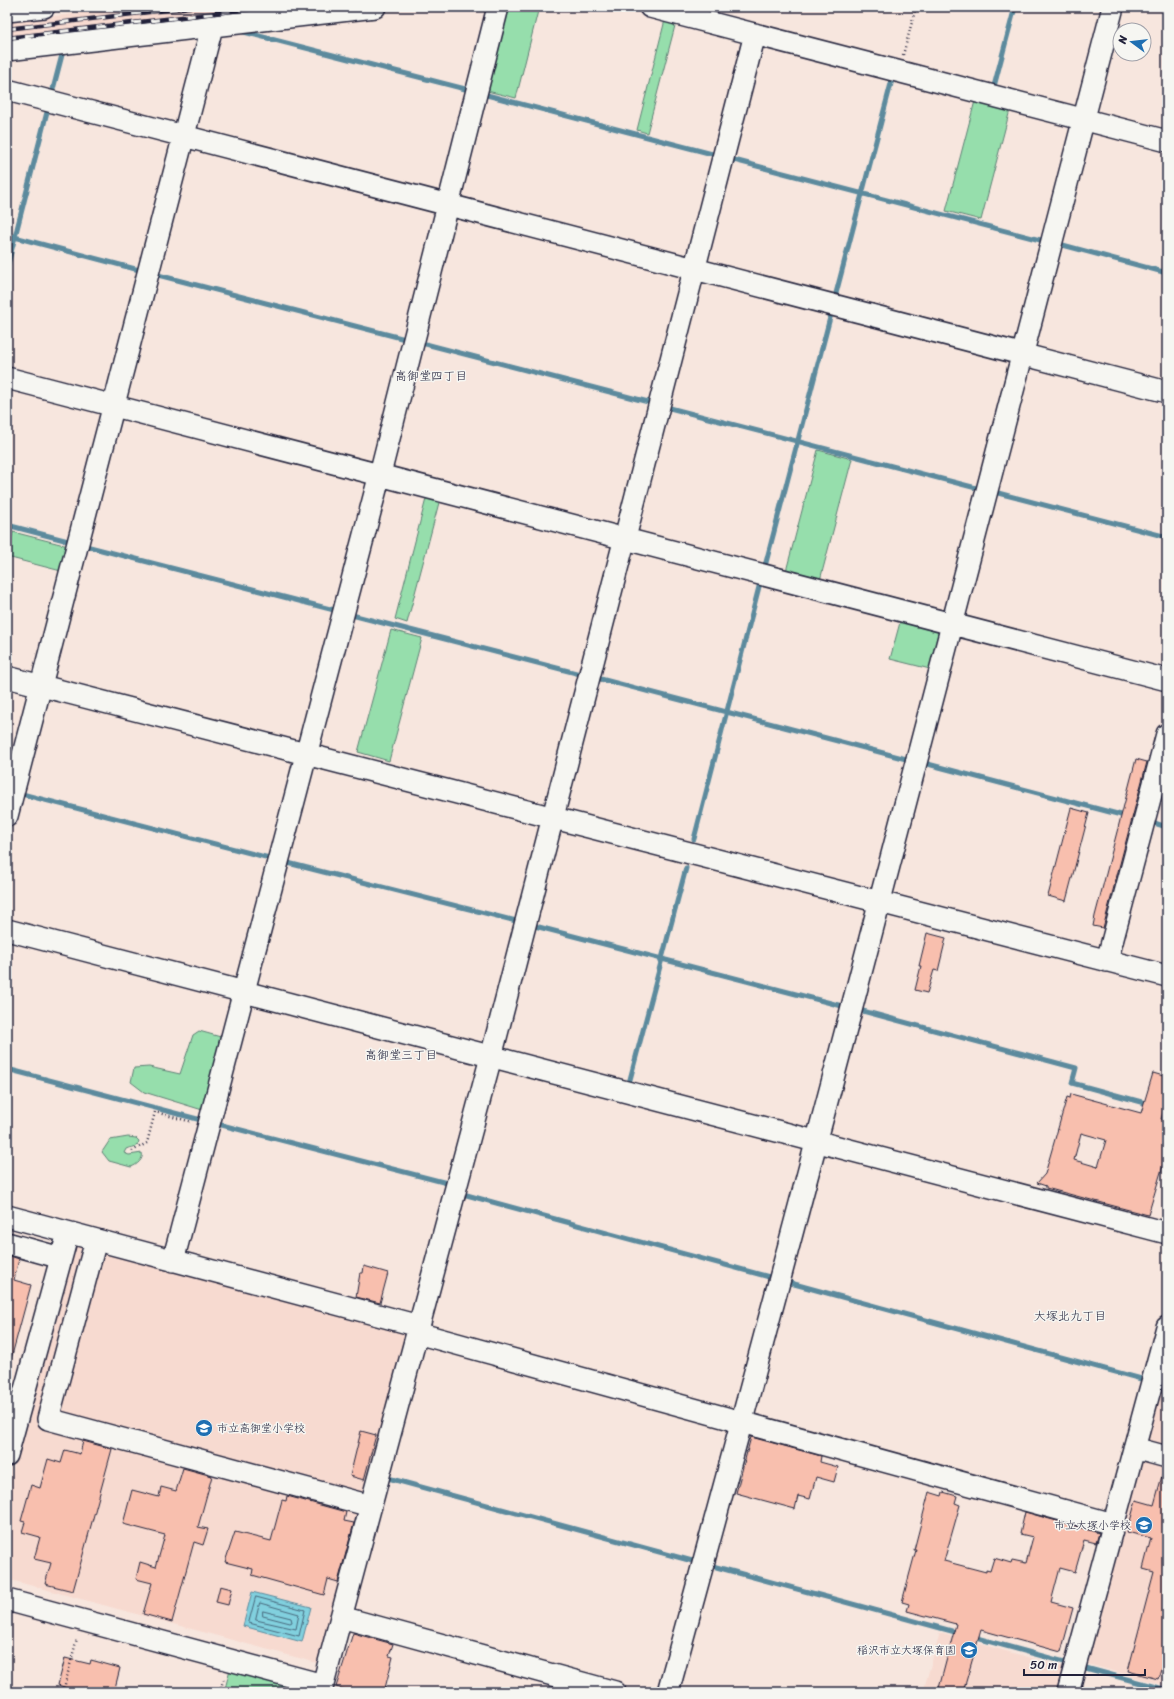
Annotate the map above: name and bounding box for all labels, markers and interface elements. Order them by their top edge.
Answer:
north arrow [1112,22,1152,62]
text: N [1112,33,1133,47]
district label: 高御堂四丁目 [395,365,467,387]
district label: 高御堂三丁目 [365,1044,437,1066]
district label: 大塚北九丁目 [1034,1305,1106,1327]
school or university icon: 市立高御堂小学校 [194,1418,214,1438]
place label: 市立高御堂小学校 [217,1419,305,1438]
school or university icon: 市立大塚小学校 [1134,1515,1154,1535]
place label: 市立大塚小学校 [1054,1516,1131,1535]
school or university icon: 稲沢市立大塚保育園 [959,1640,979,1660]
place label: 稲沢市立大塚保育園 [857,1641,956,1660]
scale bar [1024,1651,1145,1677]
text: 50 m [1030,1654,1057,1676]

